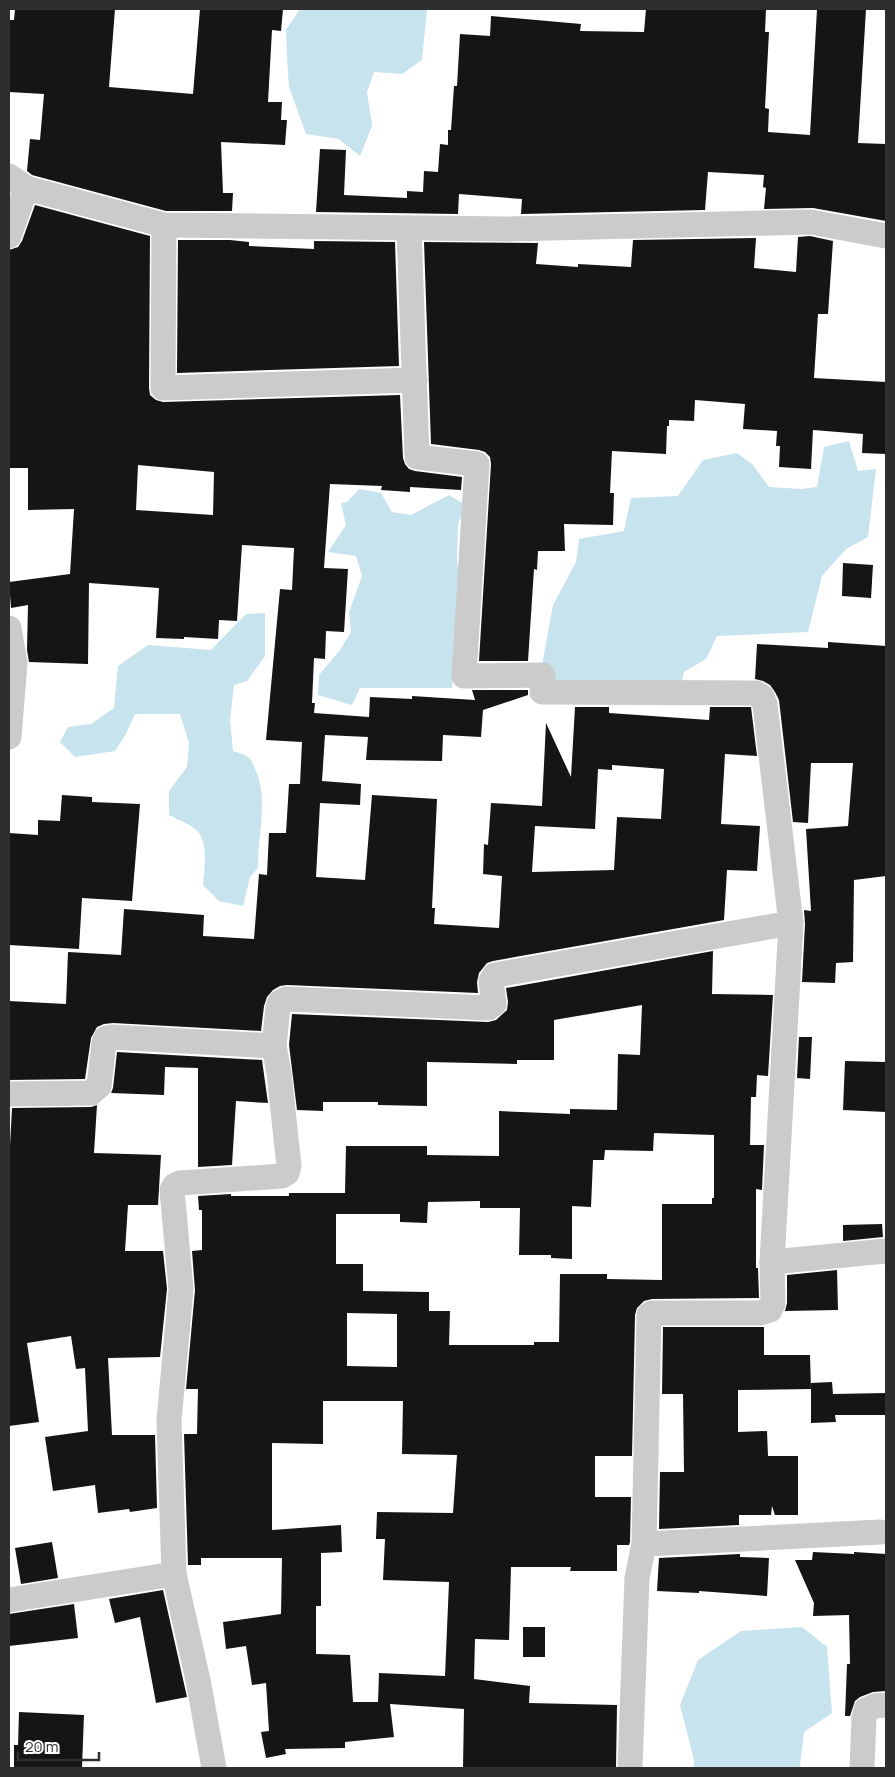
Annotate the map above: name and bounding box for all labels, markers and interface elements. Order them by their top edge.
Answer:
scale bar [18,1730,99,1762]
text: 20 m [25,1736,58,1757]

